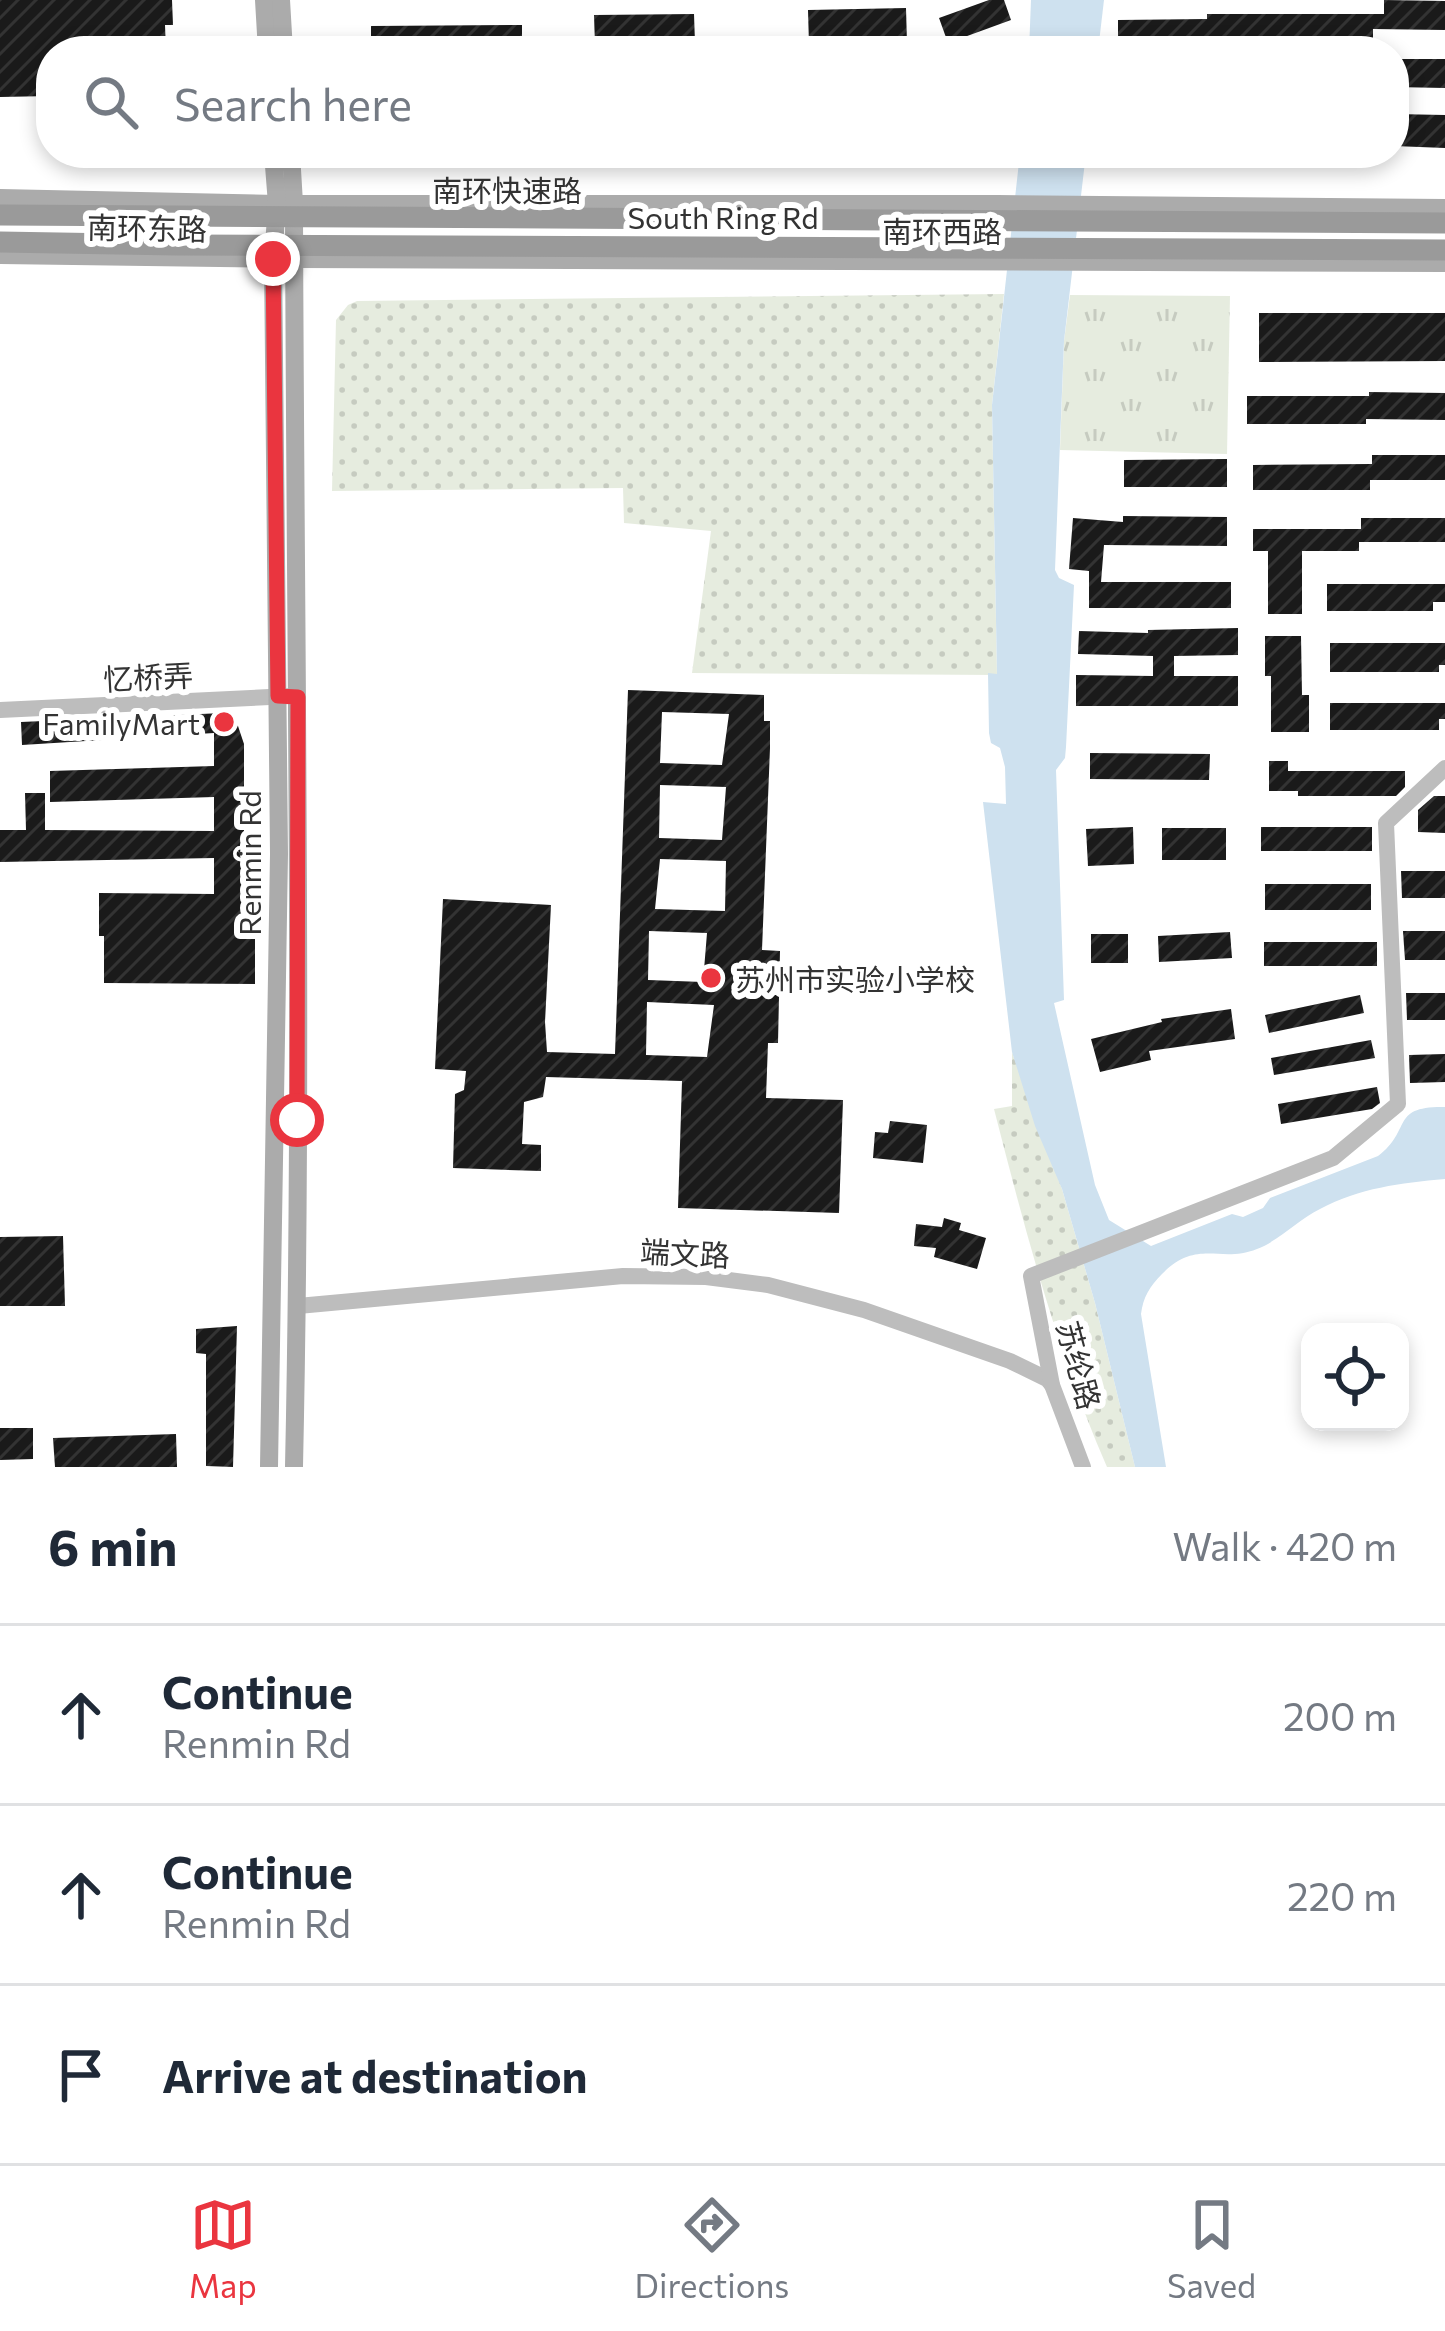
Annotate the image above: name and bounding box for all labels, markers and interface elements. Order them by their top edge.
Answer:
search box [36,36,1409,168]
icon: search [78,69,144,135]
text: Search here [174,75,412,130]
street label: 南环快速路 [432,171,582,208]
street label: South Ring Rd [628,198,818,235]
street label: 南环东路 [87,207,207,247]
street label: 南环西路 [882,212,1002,249]
route end [246,232,300,286]
street label: 忆桥弄 [102,655,194,697]
place label: FamilyMart [42,704,200,741]
marker: FamilyMart [211,709,237,735]
street label: Renmin Rd [230,790,267,936]
place label: 苏州市实验小学校 [735,960,975,997]
marker: 苏州市实验小学校 [698,965,724,991]
route start [270,1093,324,1147]
street label: 端文路 [639,1231,731,1273]
street label: 苏纶路 [1050,1317,1110,1413]
map controls [1301,1323,1409,1431]
button: locate [1301,1323,1409,1431]
text: 6 min [48,1514,177,1577]
text: Walk · 420 m [1172,1521,1397,1569]
text: Continue [162,1663,353,1718]
icon: ahead [48,1682,114,1748]
text: 200 m [1283,1691,1397,1739]
text: Renmin Rd [162,1718,351,1766]
text: Continue [162,1843,353,1898]
icon: ahead [48,1862,114,1928]
text: 220 m [1287,1871,1397,1919]
text: Renmin Rd [162,1898,351,1946]
icon: arrive [48,2042,114,2108]
text: Arrive at destination [162,2047,588,2102]
tab: Map [189,2192,257,2305]
tab: Directions [635,2192,789,2305]
tab: Saved [1167,2192,1256,2305]

